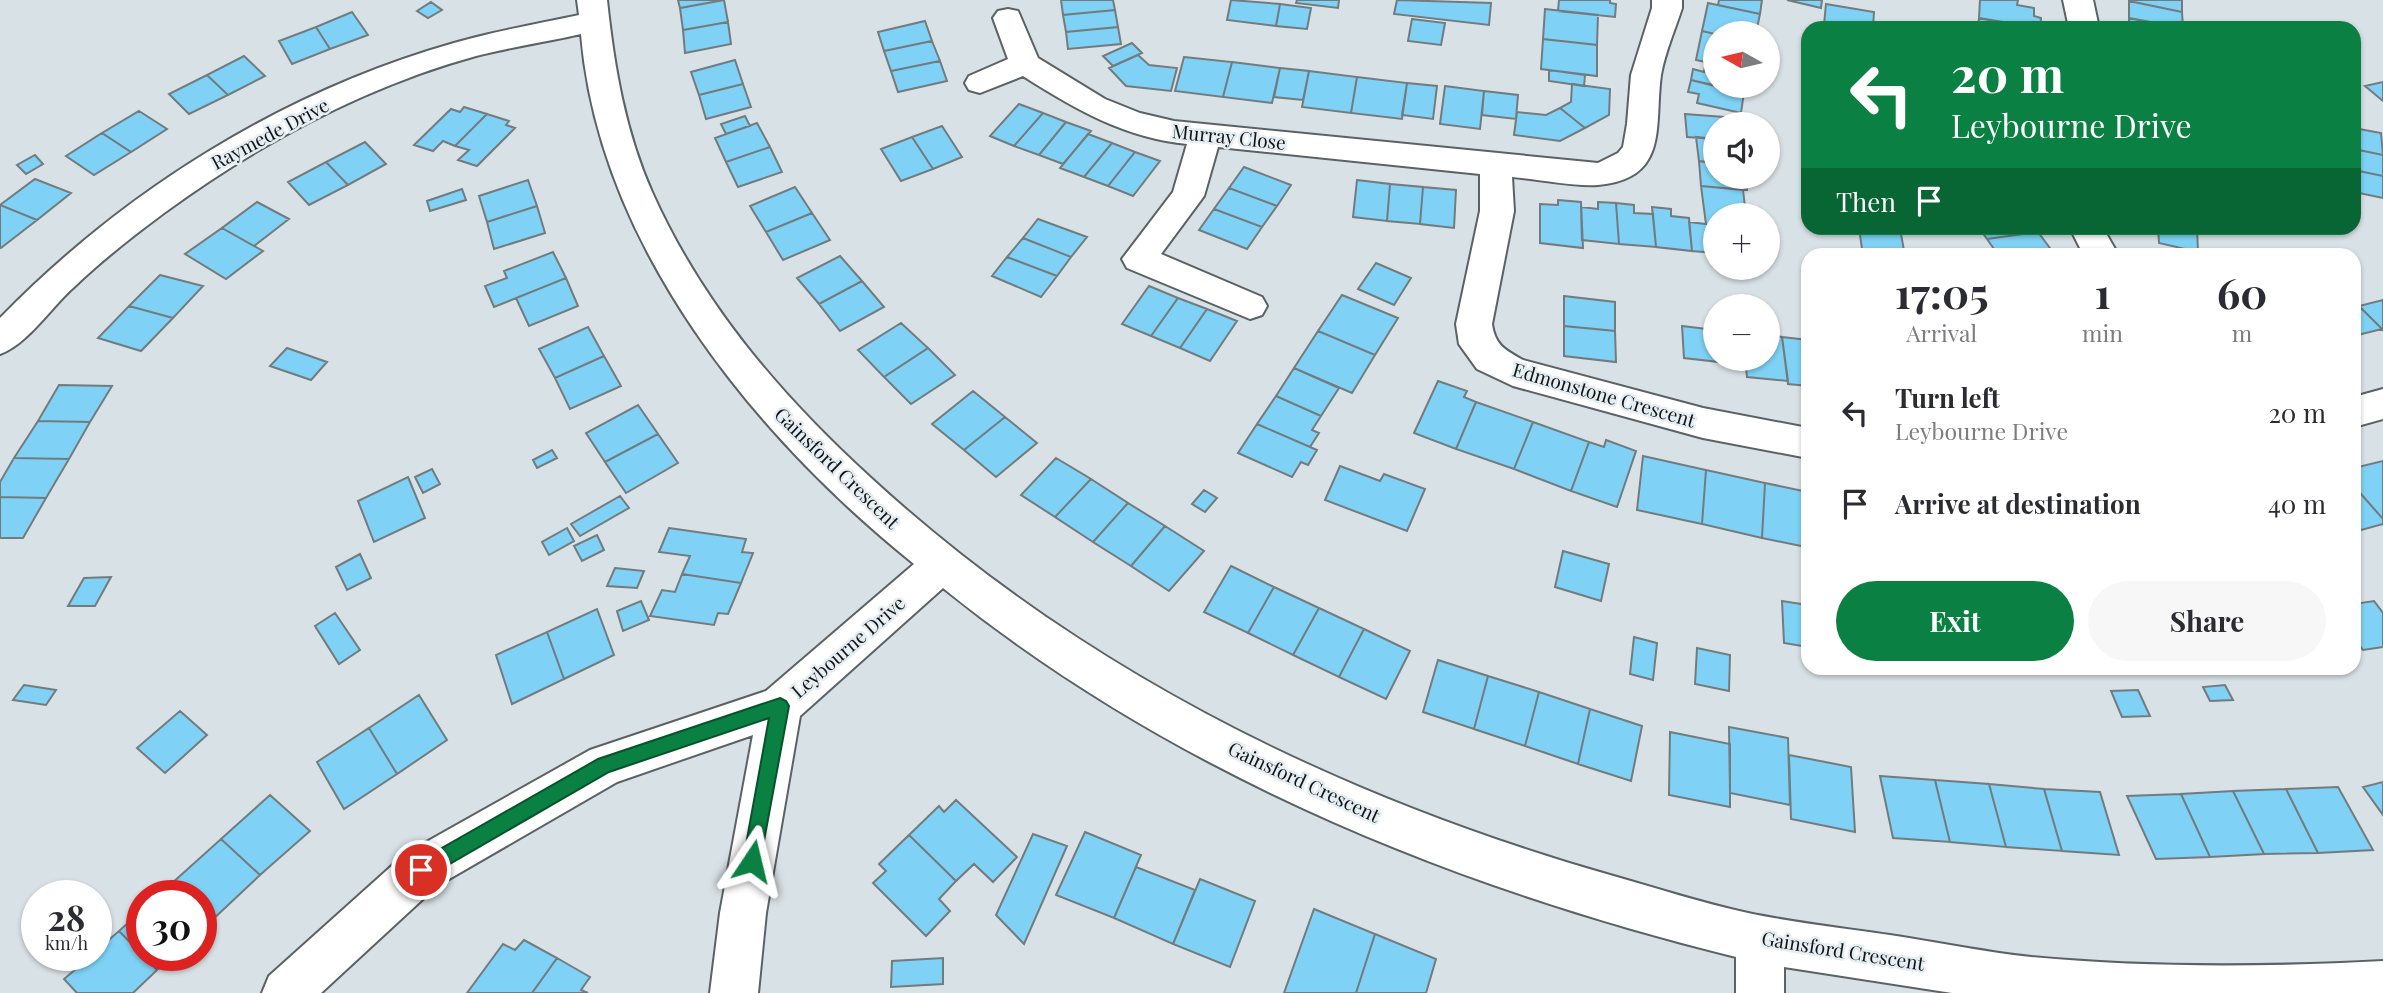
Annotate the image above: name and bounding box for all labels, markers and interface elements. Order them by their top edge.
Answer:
north arrow [1703,21,1780,98]
map controls [1703,21,1780,371]
text: 20 m [1951,40,2064,105]
icon: left [1836,49,1927,140]
street label: Raymede Drive [206,91,333,175]
text: Leybourne Drive [1951,103,2192,146]
button: sound [1703,112,1780,189]
street label: Murray Close [1171,117,1287,155]
icon: arrive [1910,182,1948,220]
text: Then [1836,184,1896,219]
button: + [1703,203,1780,280]
text: 17:05 [1895,264,1988,320]
text: 1 [2095,264,2111,320]
text: 60 [2217,264,2267,320]
button: − [1703,294,1780,371]
text: Arrival [1906,317,1977,348]
text: min [2082,317,2123,348]
text: m [2232,317,2252,348]
street label: Edmonstone Crescent [1510,356,1699,433]
text: Turn left [1895,380,2000,415]
icon: left [1836,394,1874,432]
text: 20 m [2268,395,2326,430]
street label: Gainsford Crescent [769,401,906,534]
text: Leybourne Drive [1895,415,2068,446]
icon: arrive [1836,485,1874,523]
text: Arrive at destination [1895,486,2141,521]
text: 40 m [2268,486,2326,521]
button: Exit [1836,581,2074,661]
button: Share [2088,581,2326,661]
street label: Leybourne Drive [785,590,910,703]
street label: Gainsford Crescent [1224,735,1385,828]
position arrow [715,824,789,898]
pin [391,840,451,900]
icon: arrive [402,851,440,889]
speed limit sign: 30 [126,880,217,971]
text: 28 [48,893,85,940]
street label: Gainsford Crescent [1760,924,1927,976]
text: km/h [45,931,88,955]

